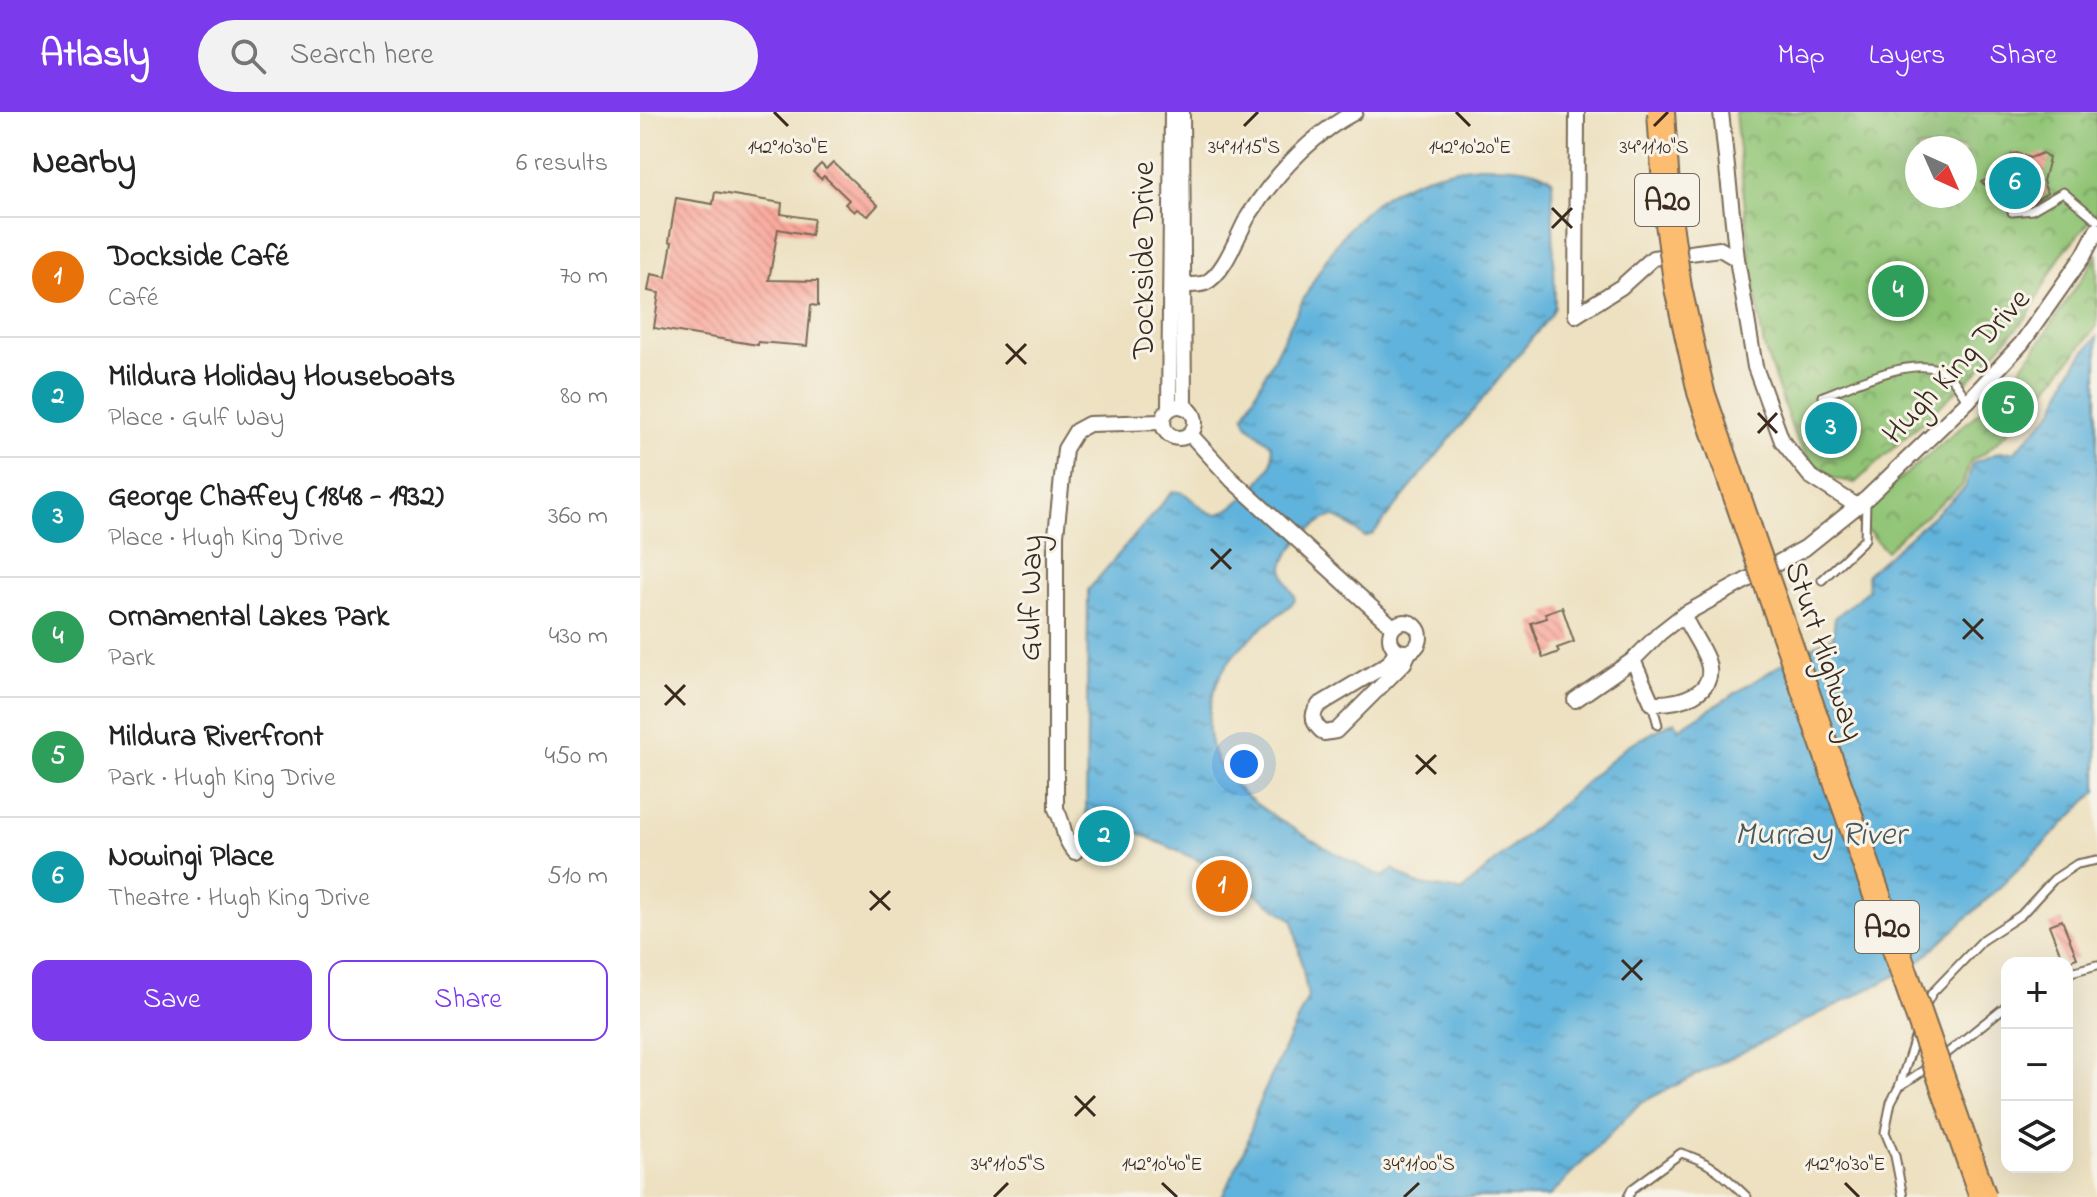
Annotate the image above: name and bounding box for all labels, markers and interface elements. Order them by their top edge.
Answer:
search box [198,20,758,92]
text: Atlasly [40,28,150,84]
icon: search [226,34,270,78]
text: Search here [290,34,434,78]
text: Map [1777,36,1825,77]
text: Layers [1869,36,1945,77]
text: Share [1989,36,2057,77]
text: 142°10'30"E [748,134,828,163]
text: 34°11'15"S [1208,134,1280,163]
text: 142°10'20"E [1429,134,1511,163]
text: 34°11'10"S [1619,134,1689,163]
north arrow [1905,136,1977,208]
text: Nearby [32,139,136,189]
text: 6 results [516,145,608,183]
pin: 6 [1989,153,2041,213]
street label: Dockside Drive [1122,161,1169,360]
road number: A20 [1635,174,1699,226]
text: Dockside Café [108,236,289,280]
text: 1 [54,258,62,296]
text: 70 m [559,258,608,296]
pin: 4 [1872,261,1924,321]
street label: Hugh King Drive [1872,278,2043,456]
text: Café [108,280,158,318]
text: Mildura Holiday Houseboats [108,356,455,400]
pin: 5 [1982,377,2034,437]
text: 2 [52,378,64,416]
text: 80 m [560,378,608,416]
pin: 3 [1805,398,1857,458]
text: Place · Gulf Way [108,400,284,438]
text: George Chaffey (1848 - 1932) [108,476,444,520]
text: 3 [53,498,63,536]
text: 360 m [548,498,608,536]
text: Place · Hugh King Drive [108,520,344,558]
street label: Gulf Way [1008,534,1057,662]
street label: Sturt Highway [1770,555,1875,747]
text: Ornamental Lakes Park [108,596,389,640]
text: 4 [53,618,63,656]
text: 430 m [549,618,608,656]
text: Park [108,640,155,678]
text: Mildura Riverfront [108,716,324,760]
text: 5 [51,738,65,776]
text: 450 m [545,738,608,776]
your location [1224,744,1264,784]
text: Park · Hugh King Drive [108,760,336,798]
pin: 2 [1078,806,1130,866]
water label: Murray River [1734,811,1910,861]
text: Nowingi Place [108,836,274,880]
pin: 1 [1196,856,1248,916]
text: 6 [52,858,64,896]
text: 510 m [547,858,608,896]
text: Theatre · Hugh King Drive [108,880,370,918]
road number: A20 [1855,901,1919,953]
map controls [2001,957,2073,1173]
button: + [2001,957,2073,1029]
button: Save [32,960,312,1041]
button: Share [328,960,608,1041]
button: − [2001,1029,2073,1101]
button: layers [2001,1101,2073,1173]
text: 34°11'05"S [971,1151,1045,1180]
text: 142°10'40"E [1122,1151,1202,1180]
text: 34°11'00"S [1383,1151,1455,1180]
text: 142°10'30"E [1805,1151,1885,1180]

